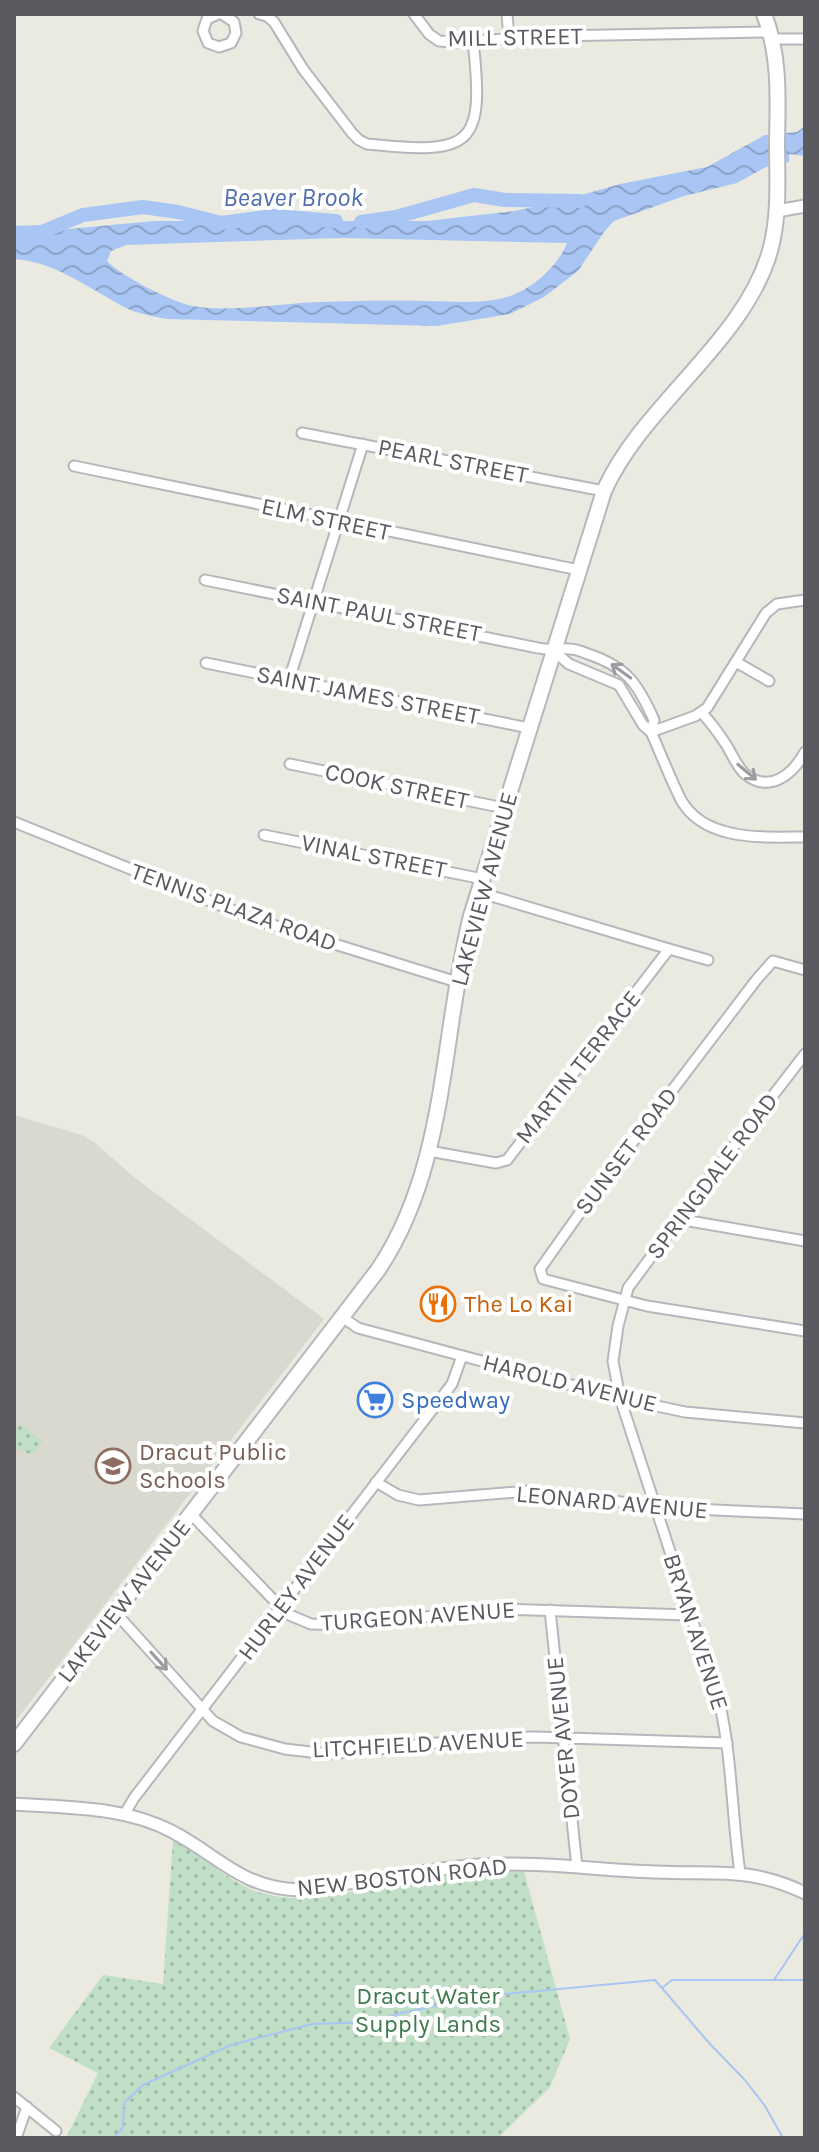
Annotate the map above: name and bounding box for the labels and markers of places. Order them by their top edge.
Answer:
restaurant icon: The Lo Kai [419,1285,457,1323]
place label: The Lo Kai [464,1290,574,1318]
supermarket icon: Speedway [356,1381,394,1419]
place label: Speedway [401,1386,510,1414]
place label: Dracut Public Schools [139,1438,287,1494]
school or university icon: Dracut Public Schools [94,1447,132,1485]

